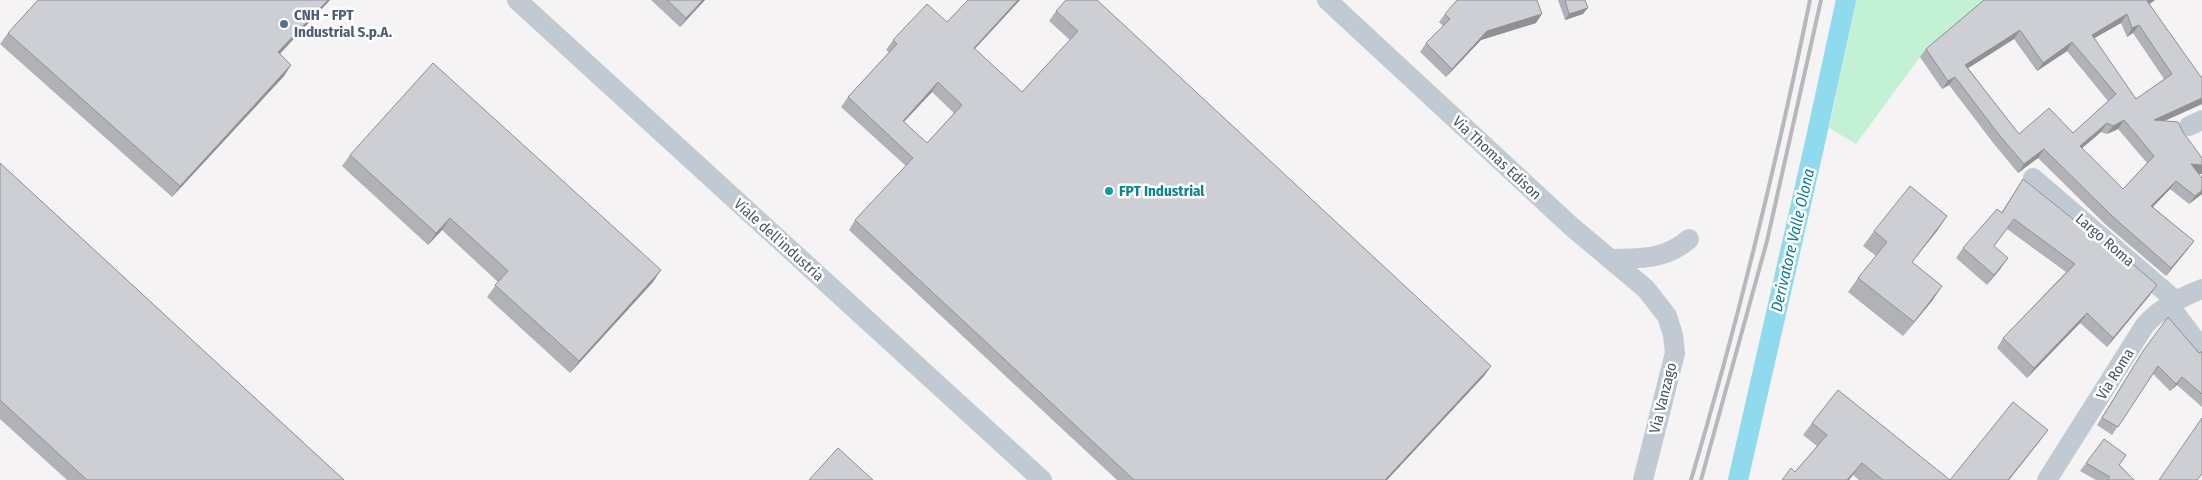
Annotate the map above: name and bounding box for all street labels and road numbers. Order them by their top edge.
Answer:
street label: Via Thomas Edison [1449,112,1545,204]
street label: Viale dell'industria [730,195,828,285]
street label: Largo Roma [2072,210,2138,270]
street label: Via Roma [2092,345,2138,403]
street label: Via Vanzago [1646,361,1680,435]

